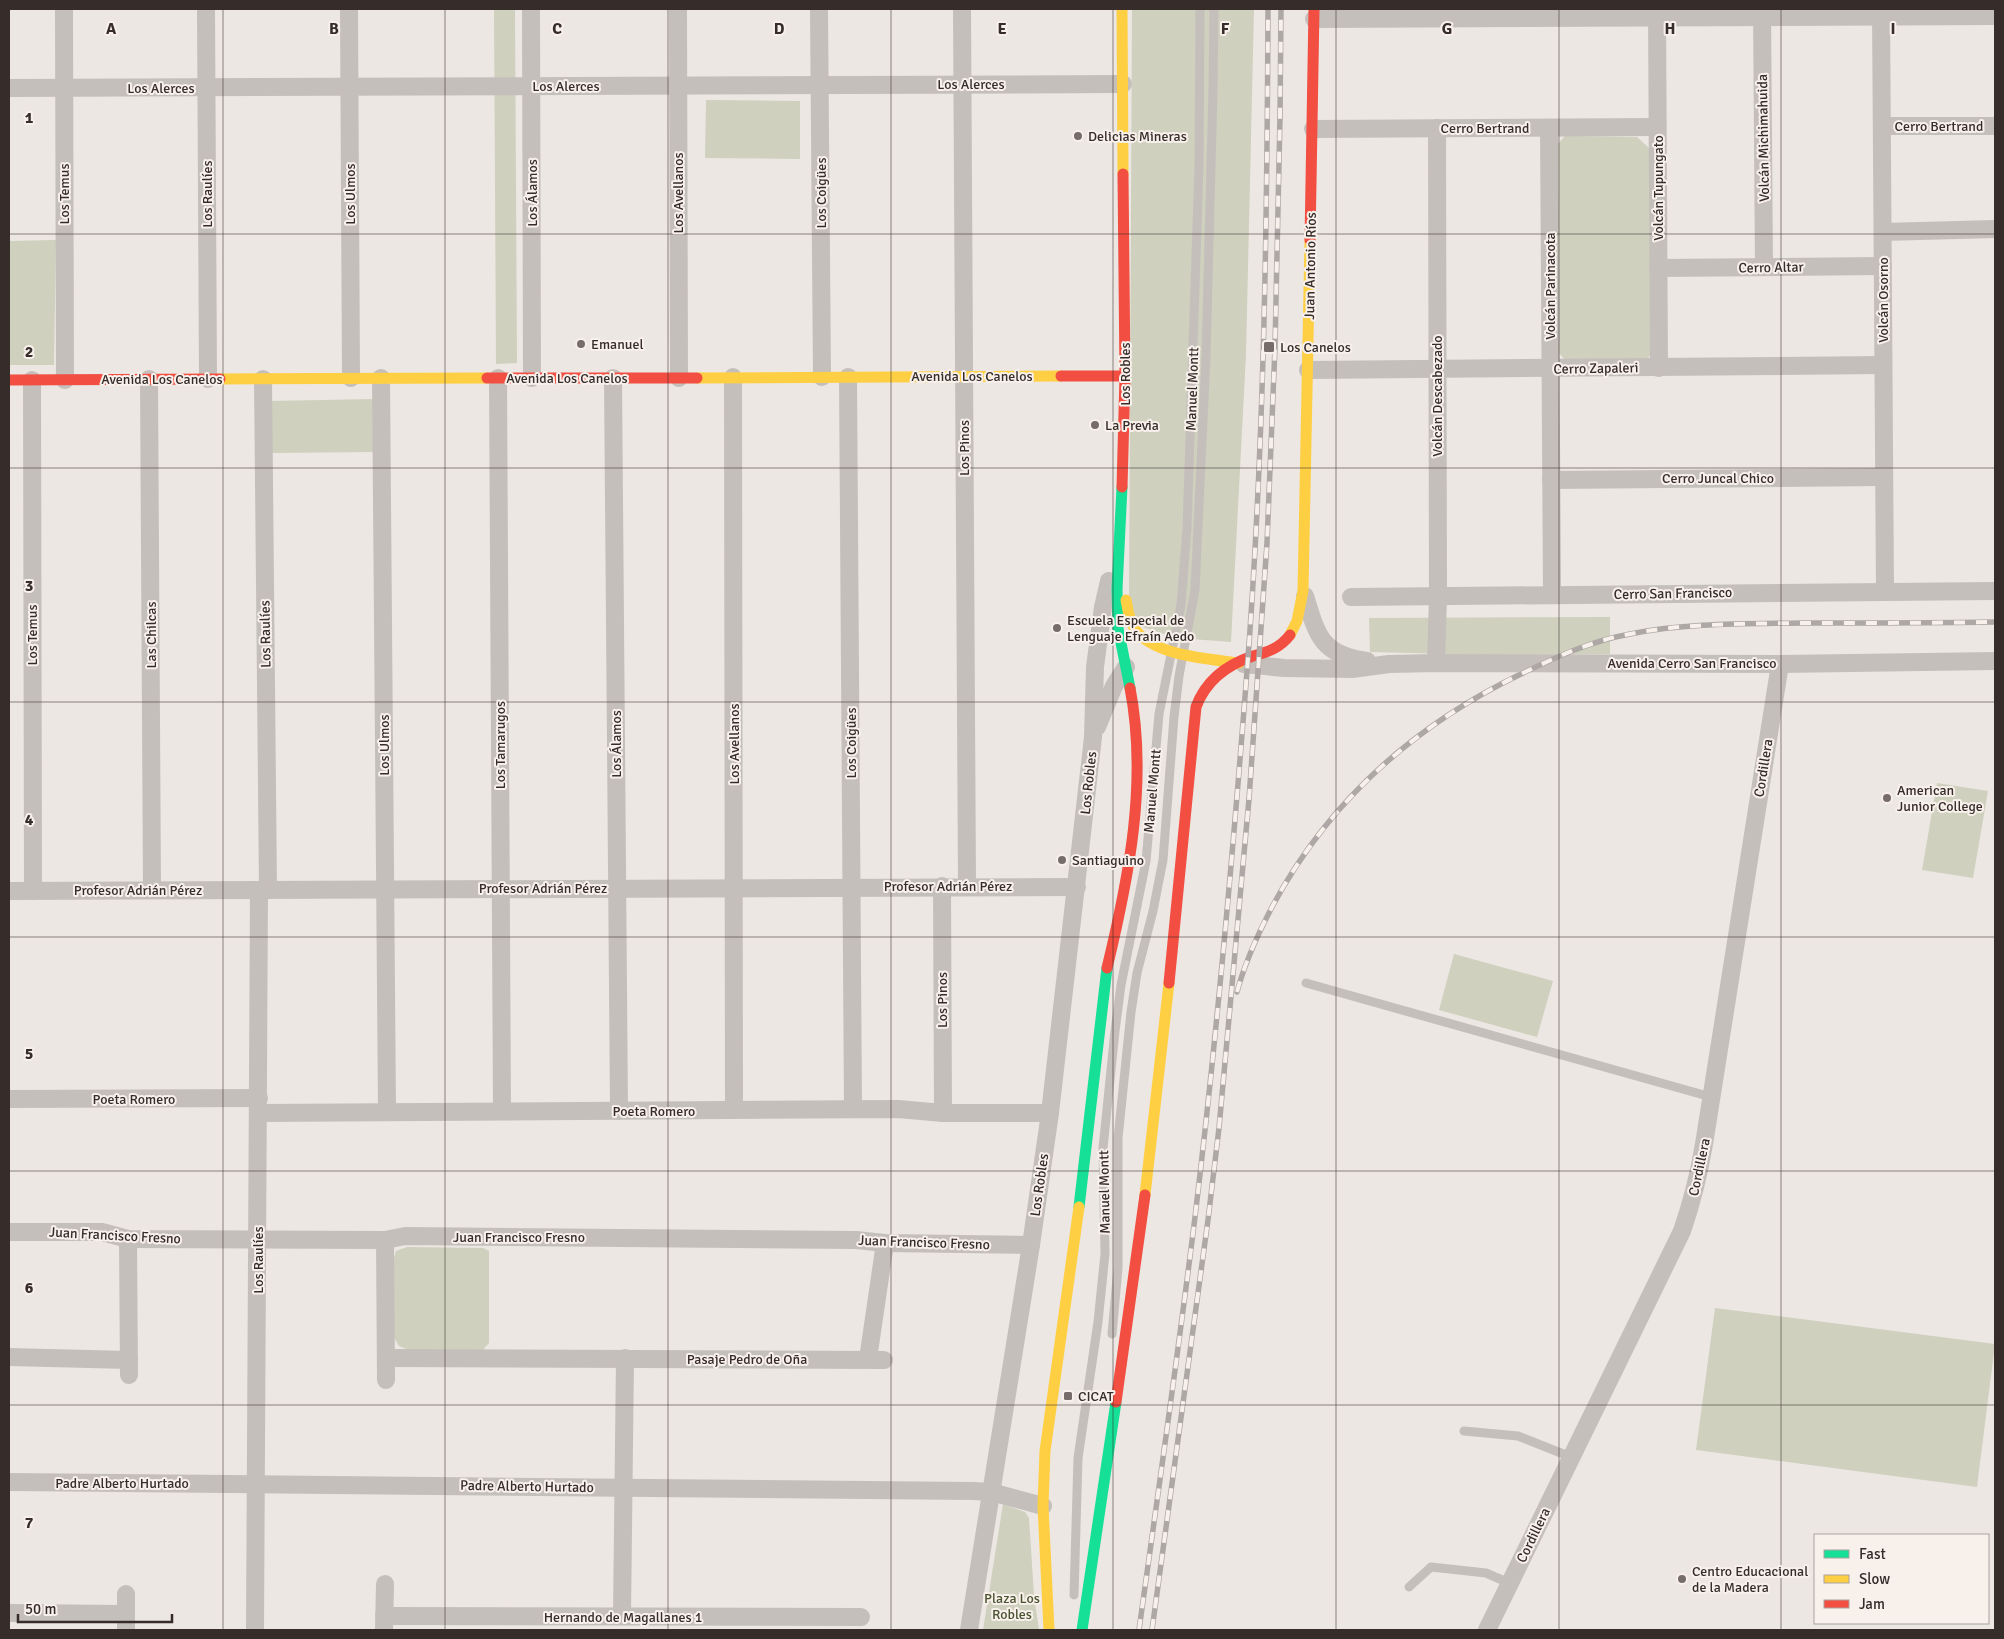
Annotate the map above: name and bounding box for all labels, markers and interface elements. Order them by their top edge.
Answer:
text: A [106,19,117,39]
text: B [329,19,339,39]
text: C [552,19,562,39]
text: D [774,19,785,39]
text: E [997,19,1007,39]
text: F [1221,19,1230,39]
text: G [1442,19,1452,39]
text: H [1665,19,1675,39]
text: I [1890,19,1896,39]
street label: Volcán Michimahuida [1754,74,1773,202]
street label: Los Alerces [937,76,1005,93]
street label: Los Alerces [532,78,600,95]
street label: Los Alerces [127,80,195,97]
text: 1 [25,108,34,128]
street label: Cerro Bertrand [1895,118,1983,135]
street label: Cerro Bertrand [1441,120,1529,137]
place label: Delicias Mineras [1088,128,1187,145]
marker: Delicias Mineras [1072,130,1084,142]
street label: Volcán Tupungato [1650,135,1667,241]
street label: Los Avellanos [670,152,687,234]
street label: Los Coigües [813,157,830,229]
street label: Los Álamos [524,159,541,227]
street label: Los Raulíes [199,160,216,228]
street label: Los Temus [56,163,73,225]
street label: Los Ulmos [342,163,359,225]
street label: Juan Antonio Ríos [1301,212,1320,320]
street label: Volcán Parinacota [1542,232,1559,340]
street label: Volcán Osorno [1875,257,1892,343]
street label: Cerro Altar [1738,258,1805,277]
street label: Volcán Descabezado [1429,335,1446,457]
place label: Emanuel [591,336,644,353]
marker: Emanuel [575,338,587,350]
place label: Los Canelos [1280,339,1351,356]
marker: Los Canelos [1262,340,1276,354]
text: 2 [25,342,33,362]
street label: Los Robles [1117,342,1134,406]
street label: Manuel Montt [1183,347,1202,431]
street label: Cerro Zapaleri [1553,359,1639,378]
street label: Avenida Los Canelos [911,368,1033,385]
street label: Avenida Los Canelos [506,370,628,387]
street label: Avenida Los Canelos [101,371,223,388]
place label: La Previa [1105,417,1159,434]
marker: La Previa [1089,419,1101,431]
street label: Los Pinos [956,420,973,476]
street label: Cerro Juncal Chico [1662,470,1774,487]
text: 3 [25,576,33,596]
street label: Cerro San Francisco [1614,584,1732,603]
street label: Los Raulíes [256,600,275,668]
street label: Las Chilcas [143,601,160,669]
street label: Los Temus [24,604,41,666]
place label: Escuela Especial de Lenguaje Efraín Aedo [1067,612,1194,645]
marker: Escuela Especial de Lenguaje Efraín Aedo [1051,622,1063,634]
street label: Avenida Cerro San Francisco [1607,655,1777,672]
street label: Los Tamarugos [492,701,509,789]
street label: Los Avellanos [726,703,743,785]
street label: Los Coigües [843,707,860,779]
street label: Los Álamos [608,710,625,778]
street label: Los Ulmos [376,714,393,776]
street label: Cordillera [1750,738,1776,798]
street label: Manuel Montt [1140,748,1165,834]
street label: Los Robles [1077,751,1100,815]
place label: American Junior College [1897,782,1983,815]
marker: American Junior College [1881,792,1893,804]
text: 4 [25,810,34,830]
place label: Santiaguino [1072,852,1144,869]
marker: Santiaguino [1056,854,1068,866]
street label: Profesor Adrián Pérez [884,878,1012,895]
street label: Profesor Adrián Pérez [479,880,607,897]
street label: Profesor Adrián Pérez [74,882,202,899]
street label: Los Pinos [934,972,951,1028]
text: 5 [25,1044,33,1064]
street label: Poeta Romero [93,1091,175,1108]
street label: Poeta Romero [613,1103,695,1120]
street label: Cordillera [1685,1137,1714,1198]
street label: Manuel Montt [1095,1150,1114,1234]
street label: Los Robles [1027,1152,1052,1218]
street label: Juan Francisco Fresno [49,1224,181,1247]
street label: Los Raulíes [250,1226,267,1294]
street label: Juan Francisco Fresno [453,1229,585,1246]
street label: Juan Francisco Fresno [858,1232,990,1253]
text: 6 [25,1278,34,1298]
street label: Pasaje Pedro de Oña [687,1351,807,1368]
place label: CICAT [1078,1388,1114,1405]
marker: CICAT [1062,1390,1074,1402]
street label: Padre Alberto Hurtado [55,1475,189,1492]
street label: Padre Alberto Hurtado [460,1477,594,1496]
street label: Cordillera [1513,1505,1554,1565]
text: 7 [25,1513,34,1533]
legend [1814,1534,1989,1624]
text: Fast [1859,1545,1886,1563]
place label: Centro Educacional de la Madera [1692,1563,1808,1596]
text: Slow [1859,1570,1890,1588]
marker: Centro Educacional de la Madera [1676,1573,1688,1585]
park label: Plaza Los Robles [984,1590,1040,1623]
scale bar [18,1592,171,1624]
text: Jam [1859,1595,1885,1613]
text: 50 m [25,1600,56,1618]
street label: Hernando de Magallanes 1 [544,1609,702,1626]

